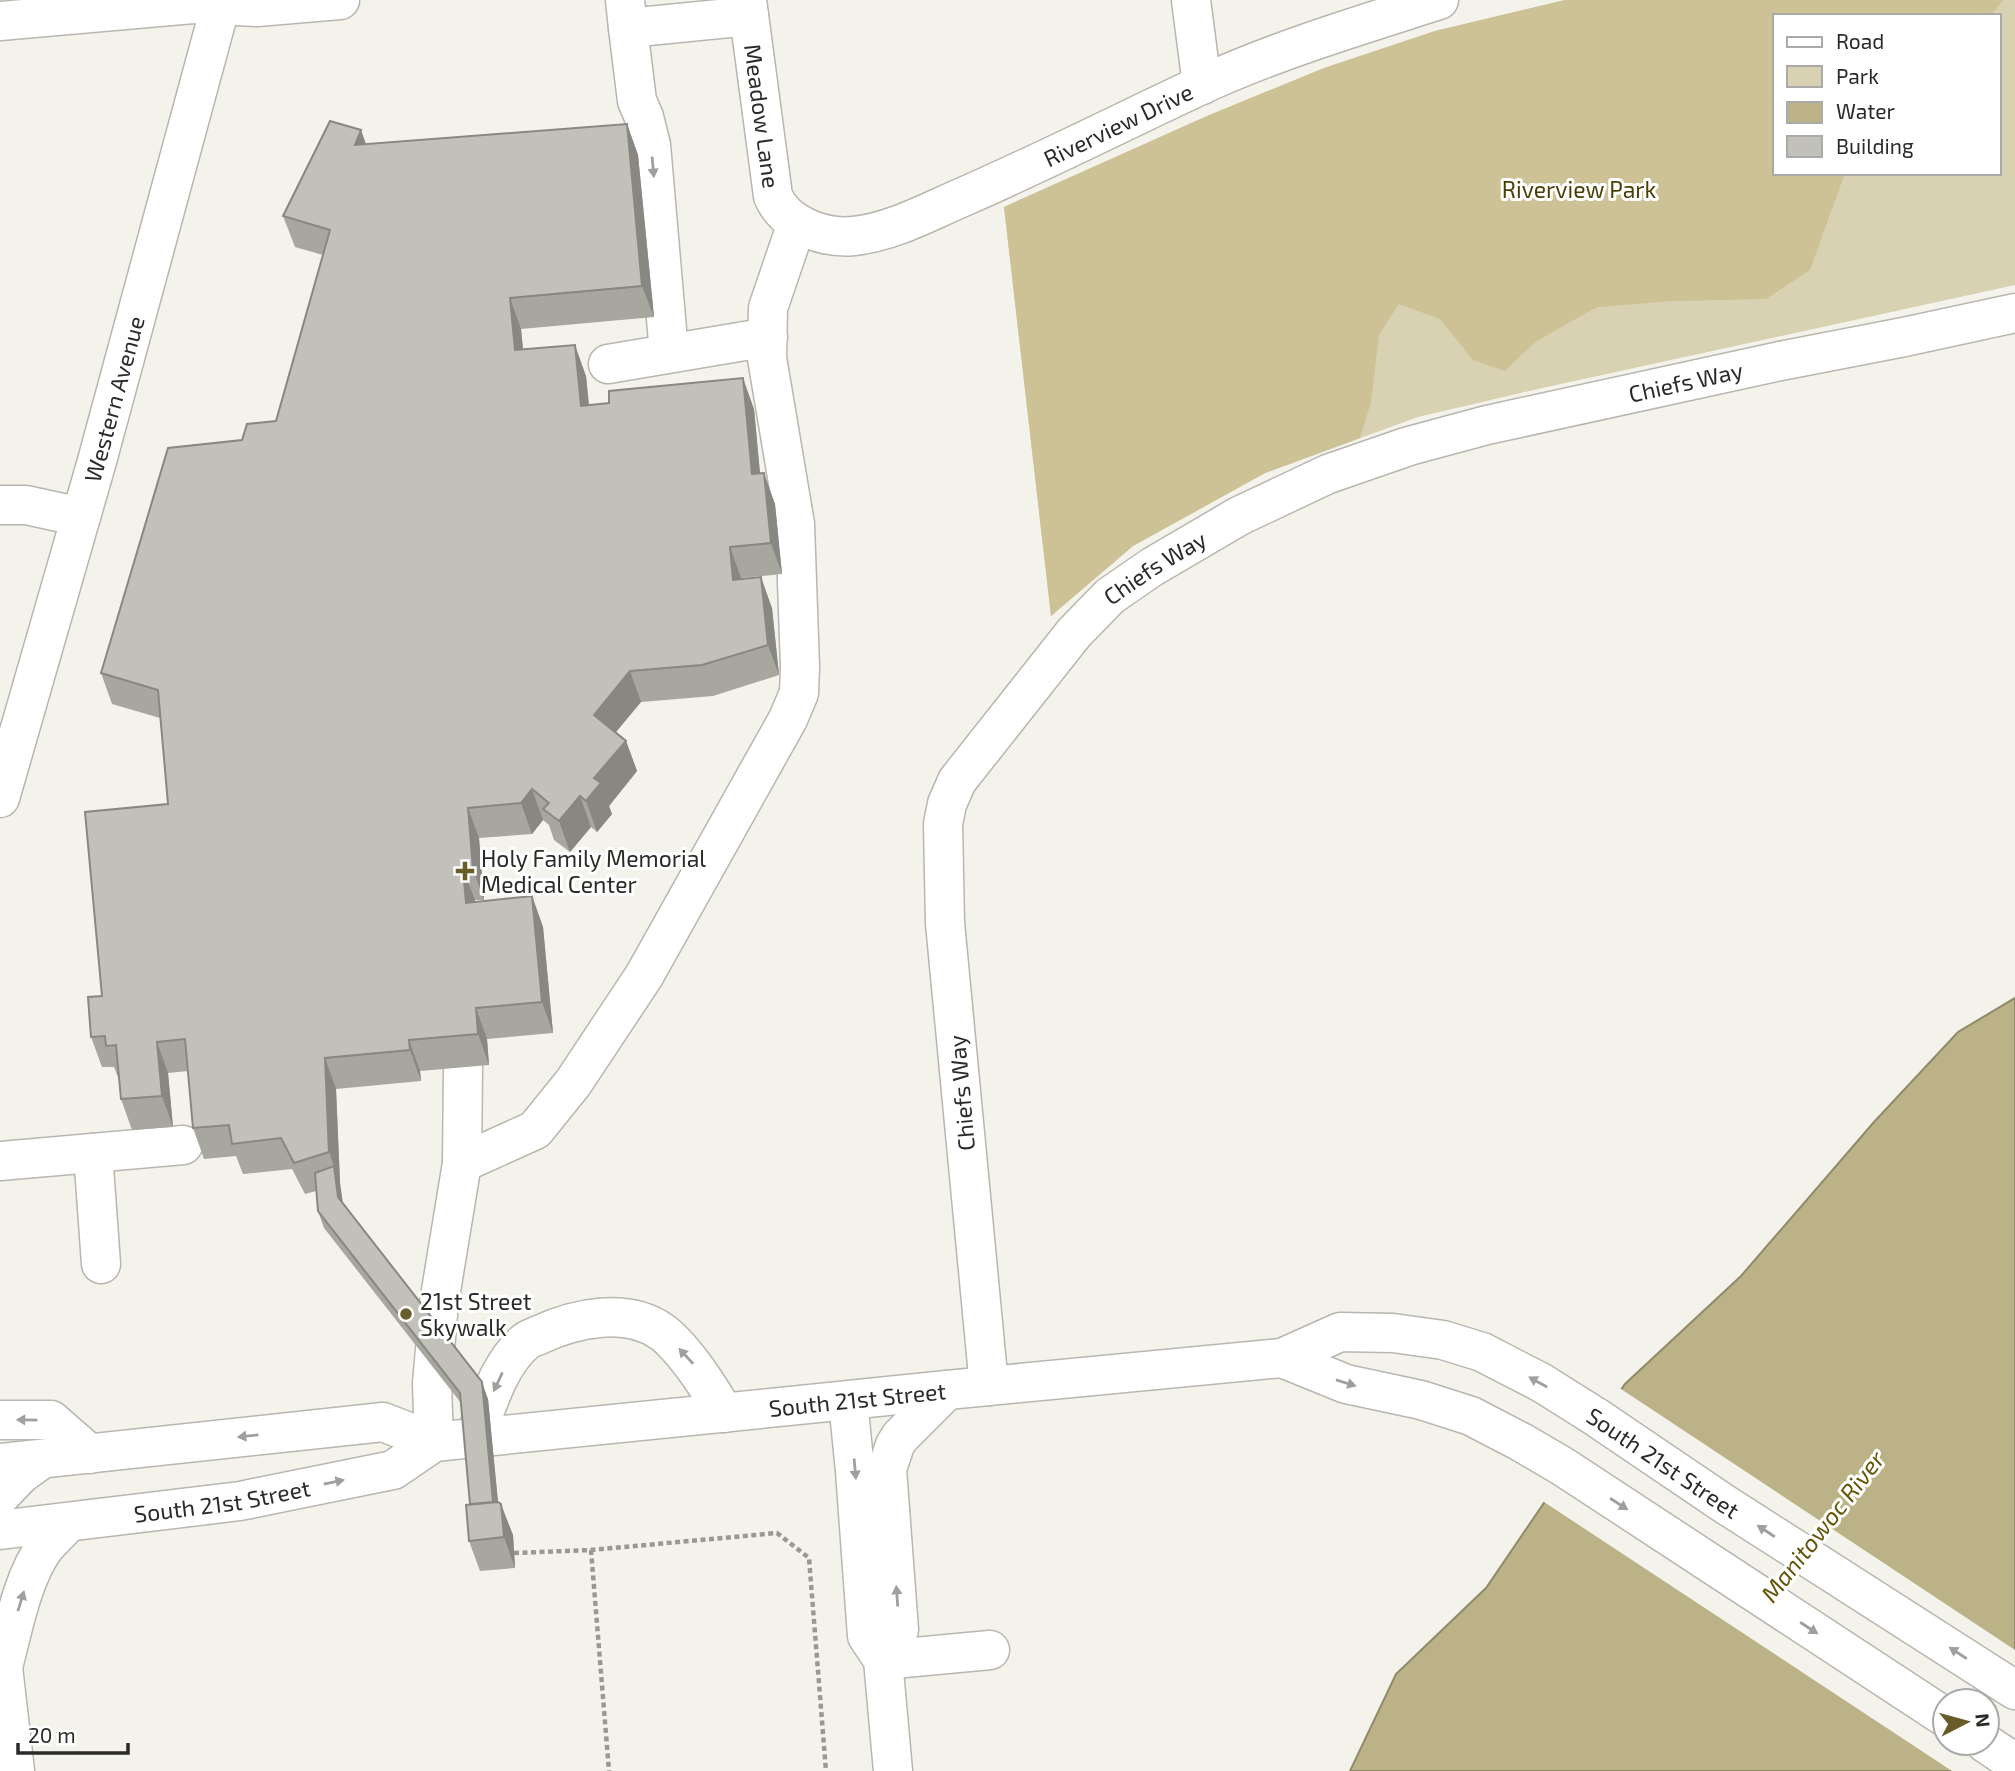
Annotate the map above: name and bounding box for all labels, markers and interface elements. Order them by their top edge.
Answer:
legend [1773,14,2001,175]
text: Road [1836,28,1884,53]
street label: Meadow Lane [739,42,786,190]
text: Park [1836,63,1879,88]
street label: Riverview Drive [1039,77,1197,172]
text: Water [1836,98,1895,123]
text: Building [1836,133,1914,158]
one-way arrow [648,156,659,178]
park label: Riverview Park [1502,175,1657,203]
street label: Western Avenue [78,313,150,485]
street label: Chiefs Way [1626,356,1745,408]
street label: Chiefs Way [1098,524,1211,610]
place label: Holy Family Memorial Medical Center [481,844,706,898]
marker: Holy Family Memorial Medical Center [455,861,475,881]
street label: Chiefs Way [942,1034,980,1152]
place label: 21st Street Skywalk [420,1287,532,1341]
marker: 21st Street Skywalk [398,1306,414,1322]
one-way arrow [678,1347,694,1365]
one-way arrow [492,1372,503,1392]
street label: South 21st Street [767,1376,948,1422]
one-way arrow [1528,1376,1548,1388]
one-way arrow [1335,1378,1356,1389]
street label: South 21st Street [1582,1401,1745,1524]
one-way arrow [16,1414,38,1426]
one-way arrow [237,1431,259,1442]
water label: Manitowoc River [1754,1444,1890,1607]
one-way arrow [850,1458,861,1480]
street label: South 21st Street [132,1473,313,1528]
one-way arrow [323,1476,345,1487]
one-way arrow [1609,1497,1629,1510]
one-way arrow [1756,1524,1776,1537]
one-way arrow [891,1585,902,1607]
one-way arrow [17,1591,27,1612]
one-way arrow [1800,1621,1819,1634]
one-way arrow [1948,1647,1967,1660]
north arrow [1931,1687,2001,1757]
scale bar [18,1712,128,1756]
text: N [1971,1712,1996,1728]
text: 20 m [28,1722,76,1747]

